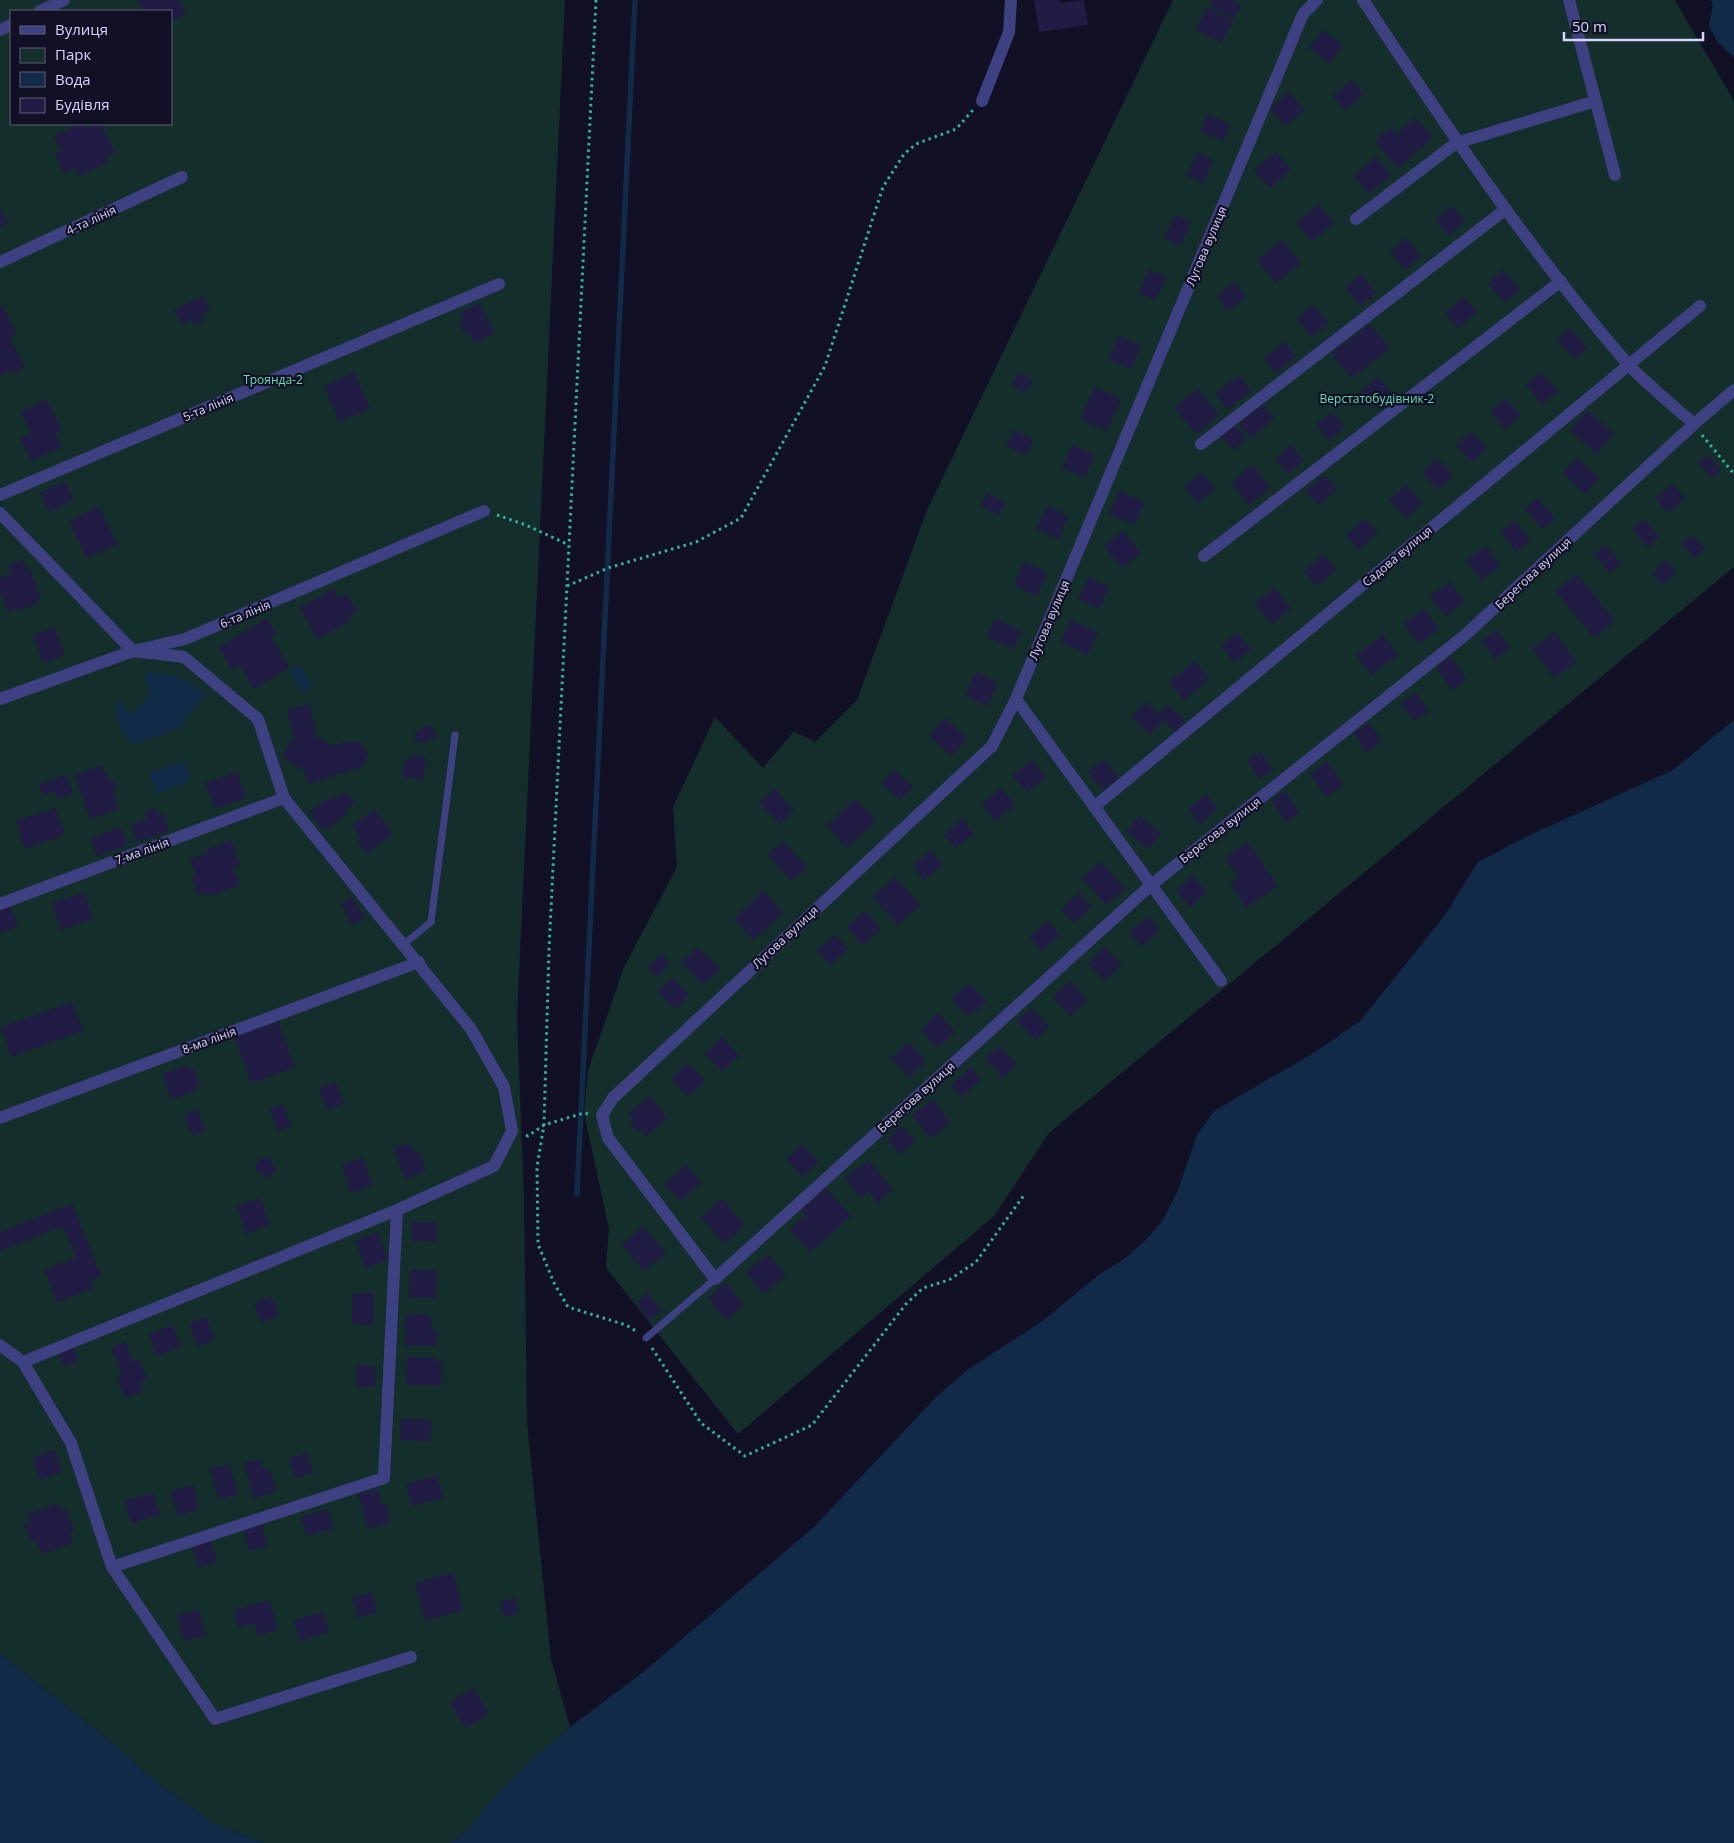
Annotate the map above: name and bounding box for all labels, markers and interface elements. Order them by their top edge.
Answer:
legend [10,10,172,125]
scale bar [1564,10,1703,42]
text: 50 m [1572,16,1607,36]
text: Вулиця [55,19,108,39]
text: Парк [55,44,91,64]
text: Вода [55,69,91,89]
text: Будівля [55,94,110,114]
street label: 4-та лінія [63,201,119,239]
street label: Лугова вулиця [1182,204,1230,288]
park label: Троянда-2 [243,371,303,388]
street label: 5-та лінія [180,389,236,425]
park label: Верстатобудівник-2 [1320,390,1435,407]
street label: Садова вулиця [1358,522,1436,590]
street label: Берегова вулиця [1491,533,1575,613]
street label: Лугова вулиця [1025,578,1073,662]
street label: 6-та лінія [217,596,273,632]
street label: Берегова вулиця [1176,793,1264,867]
street label: 7-ма лінія [113,833,171,869]
street label: Лугова вулиця [748,902,822,972]
street label: 8-ма лінія [180,1022,238,1058]
street label: Берегова вулиця [874,1058,958,1136]

